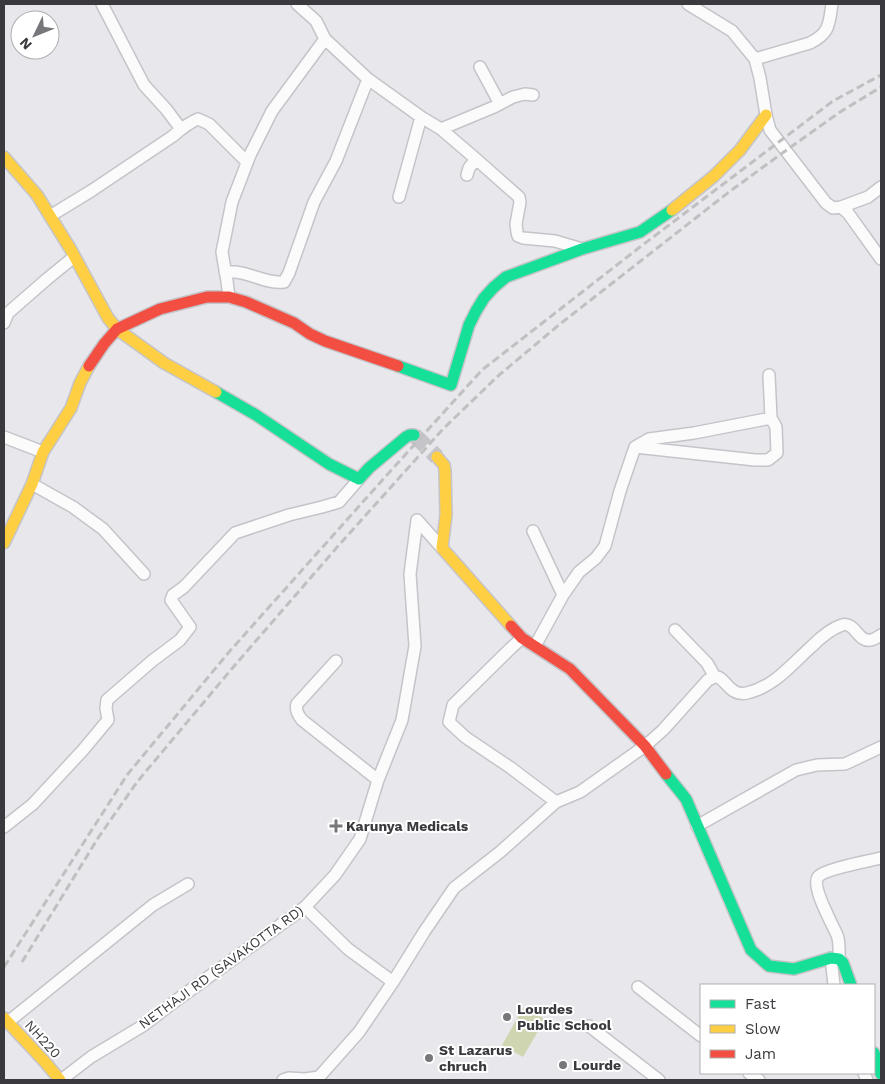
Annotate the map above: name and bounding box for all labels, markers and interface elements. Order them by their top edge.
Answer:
north arrow [10,10,60,60]
text: N [16,35,35,53]
place label: Karunya Medicals [346,818,469,834]
marker: Karunya Medicals [330,820,342,832]
street label: NETHAJI RD (SAVAKOTTA RD) [136,902,306,1032]
legend [700,984,875,1074]
text: Fast [745,995,777,1013]
place label: Lourdes Public School [517,1001,612,1033]
marker: Lourdes Public School [501,1011,513,1023]
street label: NH220 [22,1017,64,1061]
text: Slow [745,1020,781,1038]
place label: St Lazarus chruch [439,1042,513,1074]
text: Jam [745,1045,776,1063]
marker: St Lazarus chruch [423,1052,435,1064]
place label: Lourde [573,1057,621,1073]
marker: Lourde [557,1059,569,1071]

